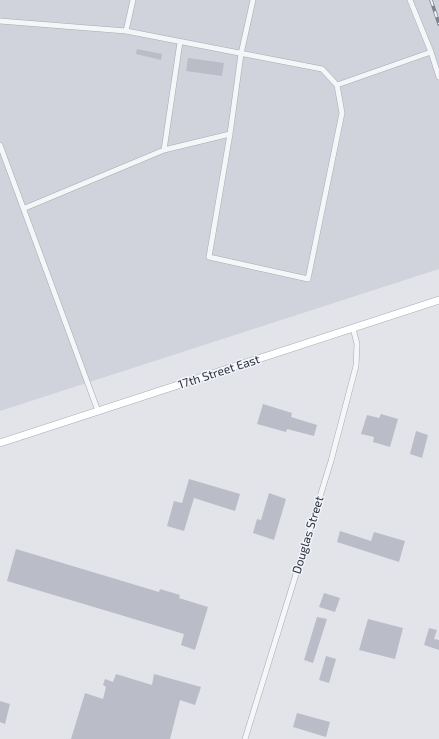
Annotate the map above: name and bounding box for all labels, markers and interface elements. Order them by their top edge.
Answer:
street label: 17th Street East [176,352,262,392]
street label: Douglas Street [289,494,327,576]

